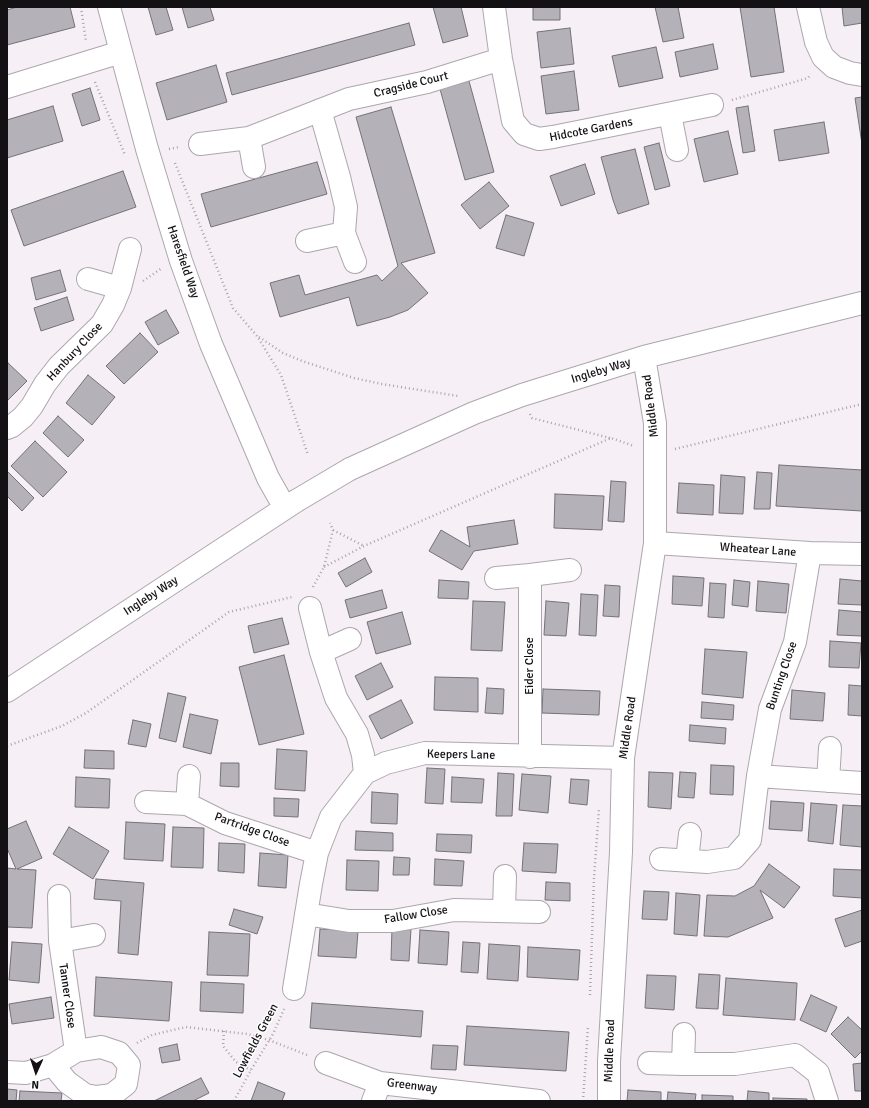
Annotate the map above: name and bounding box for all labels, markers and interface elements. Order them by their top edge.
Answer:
street label: Cragside Court [372,69,450,101]
street label: Hidcote Gardens [548,115,634,145]
street label: Haresfield Way [164,224,202,300]
street label: Hanbury Close [44,320,106,384]
street label: Ingleby Way [569,355,633,387]
street label: Middle Road [640,374,662,438]
street label: Wheatear Lane [719,540,797,560]
street label: Ingleby Way [121,573,181,619]
street label: Eider Close [523,637,537,695]
street label: Bunting Close [764,640,800,712]
street label: Middle Road [616,696,640,760]
street label: Keepers Lane [427,747,495,763]
street label: Partridge Close [212,810,292,850]
street label: Fallow Close [383,903,449,927]
street label: Tanner Close [55,963,79,1029]
street label: Lowfields Green [230,1001,282,1081]
street label: Middle Road [602,1019,618,1083]
north arrow [16,1052,56,1092]
street label: Greenway [386,1076,438,1096]
text: N [31,1078,40,1091]

